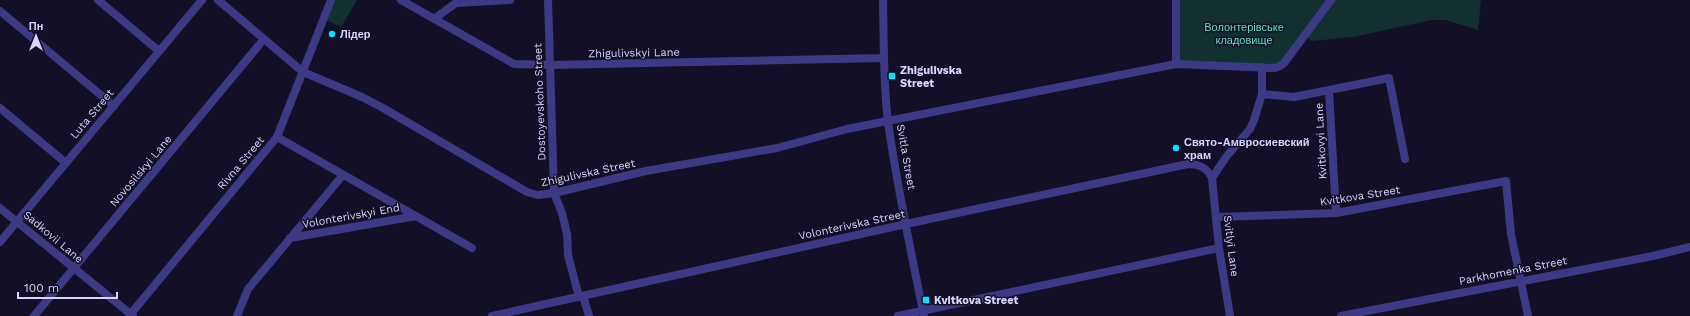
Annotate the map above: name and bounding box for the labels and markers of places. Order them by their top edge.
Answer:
place label: Лідер [340,28,371,41]
marker: Лідер [327,29,337,39]
place label: Zhigulivska Street [900,64,962,90]
marker: Zhigulivska Street [887,71,897,81]
place label: Свято-Амвросиевский храм [1184,136,1310,162]
marker: Свято-Амвросиевский храм [1171,143,1181,153]
place label: Kvitkova Street [934,294,1018,307]
marker: Kvitkova Street [921,295,931,305]

